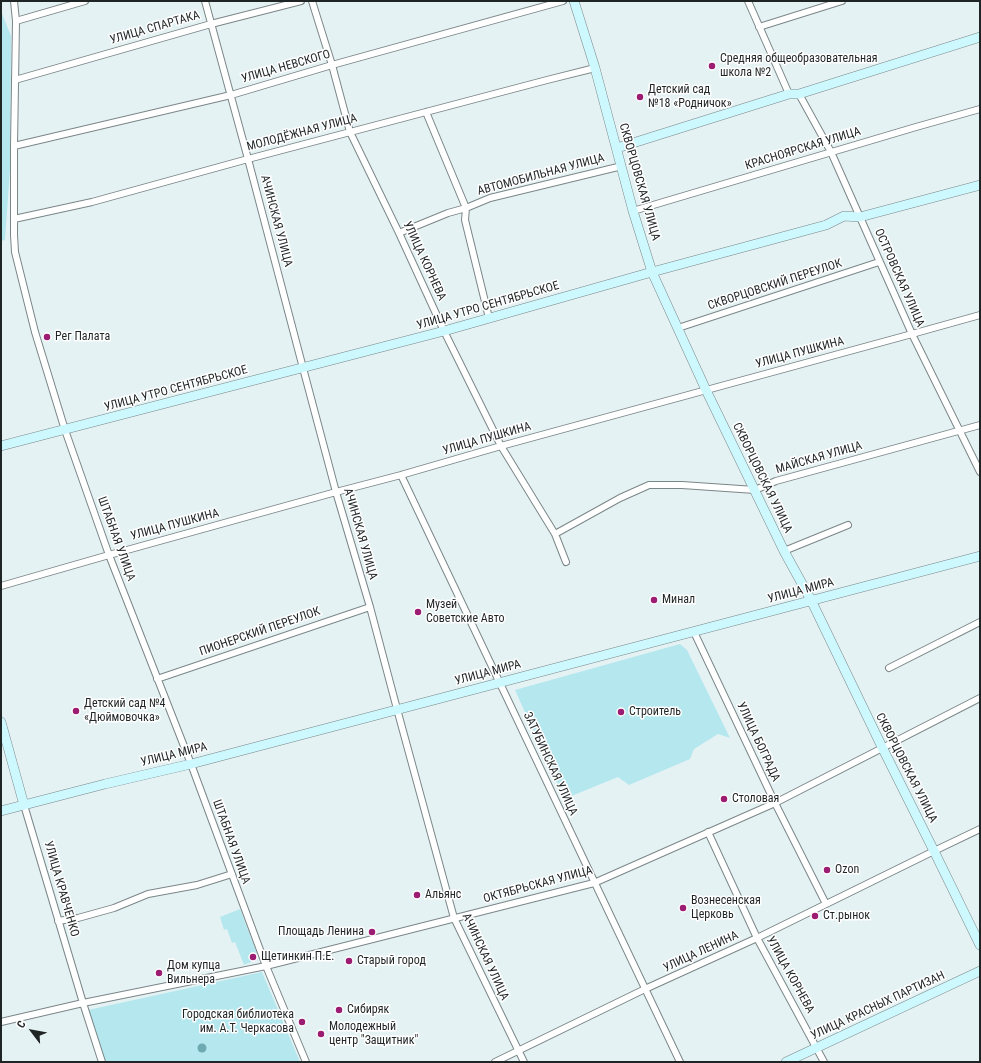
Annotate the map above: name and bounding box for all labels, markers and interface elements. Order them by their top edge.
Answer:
street label: УЛИЦА СПАРТАКА [108,8,202,48]
street label: УЛИЦА НЕВСКОГО [240,47,332,87]
place label: Средняя общеобразовательная школа №2 [720,52,878,80]
marker: Средняя общеобразовательная школа №2 [707,61,717,71]
place label: Детский сад №18 «Родничок» [648,83,732,111]
marker: Детский сад №18 «Родничок» [635,92,645,102]
street label: МОЛОДЁЖНАЯ УЛИЦА [245,111,359,155]
street label: СКВОРЦОВСКАЯ УЛИЦА [615,122,663,242]
street label: КРАСНОЯРСКАЯ УЛИЦА [744,125,862,173]
street label: АВТОМОБИЛЬНАЯ УЛИЦА [476,151,606,199]
street label: АЧИНСКАЯ УЛИЦА [257,174,295,268]
street label: УЛИЦА КОРНЕВА [399,219,449,303]
street label: ОСТРОВСКАЯ УЛИЦА [871,227,927,329]
street label: СКВОРЦОВСКИЙ ПЕРЕУЛОК [706,256,844,314]
street label: УЛИЦА УТРО СЕНТЯБРЬСКОЕ [415,279,561,333]
place label: Рег Палата [55,330,110,344]
marker: Рег Палата [42,332,52,342]
street label: УЛИЦА ПУШКИНА [754,334,846,372]
street label: УЛИЦА УТРО СЕНТЯБРЬСКОЕ [103,363,249,415]
street label: УЛИЦА ПУШКИНА [441,420,533,458]
street label: СКВОРЦОВСКАЯ УЛИЦА [729,420,795,536]
street label: МАЙСКАЯ УЛИЦА [774,439,864,477]
street label: АЧИНСКАЯ УЛИЦА [340,487,380,581]
street label: ШТАБНАЯ УЛИЦА [94,495,138,583]
street label: УЛИЦА ПУШКИНА [129,506,221,544]
street label: УЛИЦА МИРА [766,575,836,607]
place label: Минал [662,593,695,607]
marker: Минал [649,595,659,605]
place label: Музей Советские Авто [426,598,505,626]
street label: ПИОНЕРСКИЙ ПЕРЕУЛОК [198,605,322,659]
marker: Музей Советские Авто [413,607,423,617]
street label: УЛИЦА МИРА [453,657,523,689]
place label: Детский сад №4 «Дюймовочка» [84,697,165,725]
street label: УЛИЦА БОГРАДА [733,700,783,784]
place label: Строитель [629,705,681,719]
marker: Детский сад №4 «Дюймовочка» [71,706,81,716]
marker: Строитель [616,707,626,717]
street label: ЗАТУБИНСКАЯ УЛИЦА [520,710,580,818]
street label: СКВОРЦОВСКАЯ УЛИЦА [872,711,940,825]
street label: УЛИЦА МИРА [139,740,209,770]
place label: Столовая [732,792,779,806]
marker: Столовая [719,794,729,804]
street label: ШТАБНАЯ УЛИЦА [209,798,253,886]
street label: УЛИЦА КРАВЧЕНКО [40,839,82,939]
street label: ОКТЯБРЬСКАЯ УЛИЦА [482,863,594,907]
place label: Ozon [835,863,859,877]
marker: Ozon [822,865,832,875]
place label: Альянс [425,888,461,902]
marker: Альянс [412,890,422,900]
place label: Вознесенская Церковь [691,894,761,922]
marker: Вознесенская Церковь [678,903,688,913]
place label: Ст.рынок [823,909,870,923]
street label: АЧИНСКАЯ УЛИЦА [459,911,511,1003]
marker: Ст.рынок [810,911,820,921]
place label: Площадь Ленина [278,925,364,939]
marker: Площадь Ленина [367,927,377,937]
street label: УЛИЦА ЛЕНИНА [661,928,741,976]
street label: УЛИЦА КОРНЕВА [763,934,817,1016]
place label: Щетинкин П.Е. [261,950,334,964]
marker: Щетинкин П.Е. [248,952,258,962]
place label: Старый город [357,954,426,968]
marker: Старый город [344,956,354,966]
place label: Дом купца Вильнера [167,959,220,987]
marker: Дом купца Вильнера [154,968,164,978]
street label: УЛИЦА КРАСНЫХ ПАРТИЗАН [809,969,947,1043]
place label: Сибиряк [347,1003,389,1017]
marker: Сибиряк [334,1005,344,1015]
place label: Городская библиотека им. А.Т. Черкасова [182,1008,294,1036]
north arrow [12,1011,52,1051]
marker: Городская библиотека им. А.Т. Черкасова [297,1017,307,1027]
text: С [14,1018,29,1030]
place label: Молодежный центр "Защитник" [329,1020,418,1048]
marker: Молодежный центр "Защитник" [316,1029,326,1039]

